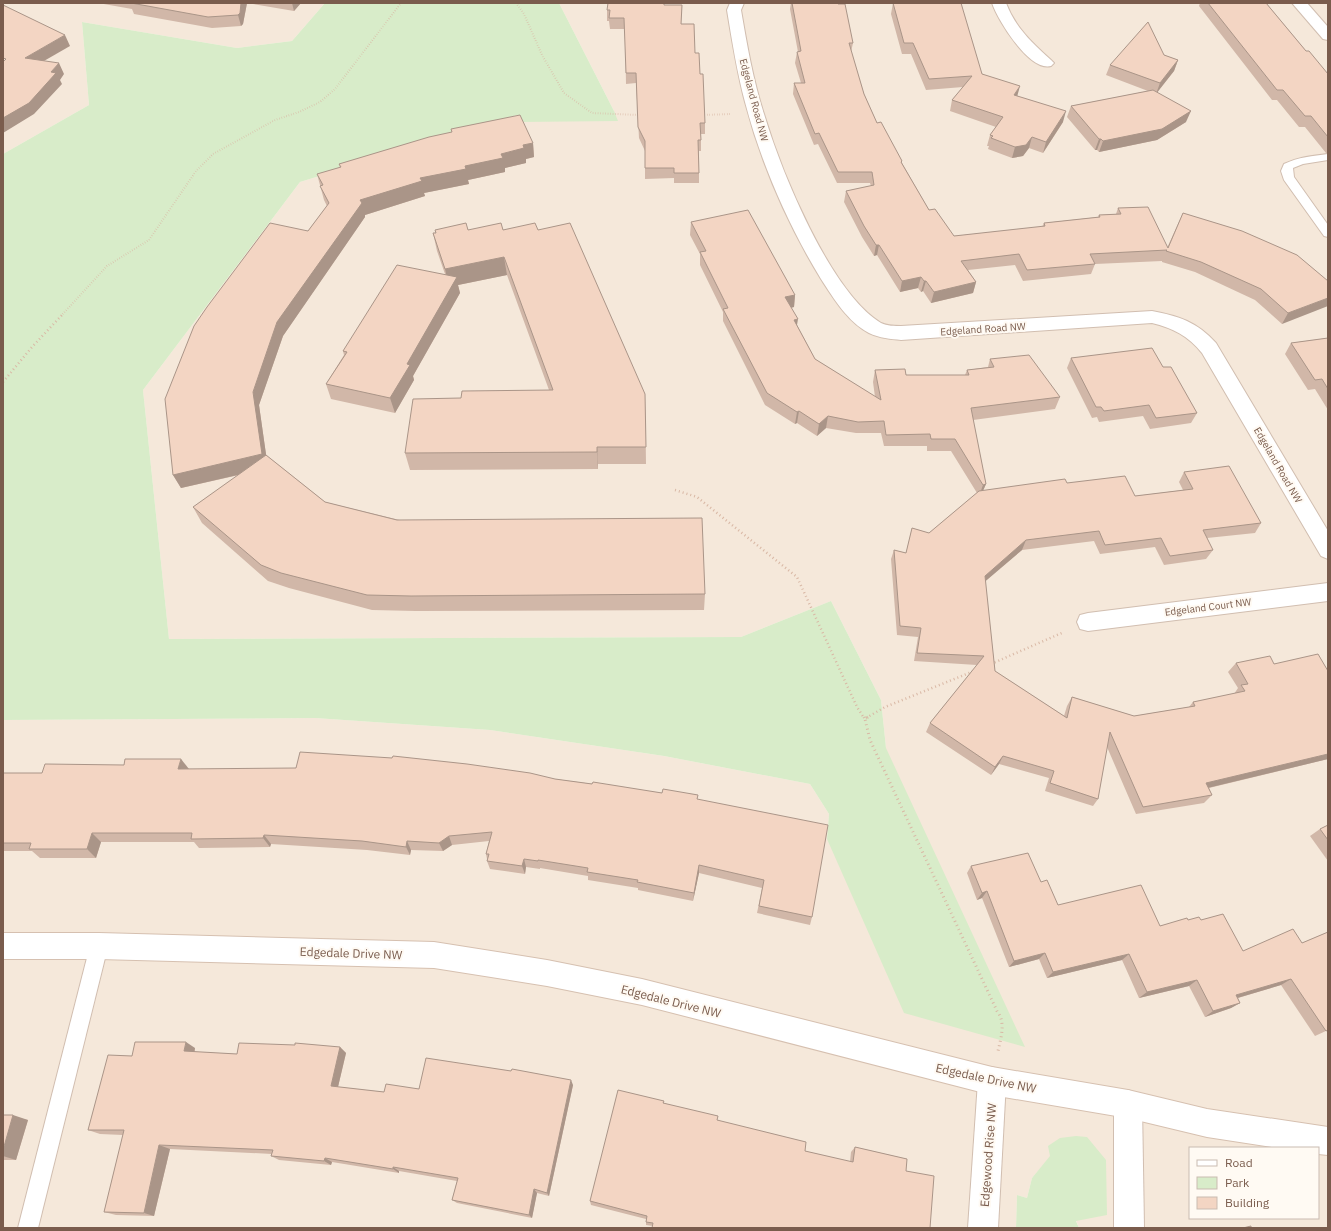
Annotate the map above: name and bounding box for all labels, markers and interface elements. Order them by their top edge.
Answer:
street label: Edgeland Road NW [737,57,771,143]
street label: Edgeland Road NW [940,320,1026,338]
street label: Edgeland Road NW [1251,425,1305,505]
street label: Edgeland Court NW [1164,595,1252,619]
street label: Edgedale Drive NW [299,944,403,962]
street label: Edgedale Drive NW [619,981,723,1021]
street label: Edgedale Drive NW [934,1060,1038,1096]
street label: Edgewood Rise NW [977,1102,999,1207]
legend [1189,1147,1319,1219]
text: Road [1225,1155,1253,1170]
text: Park [1225,1175,1250,1190]
text: Building [1225,1195,1270,1210]

